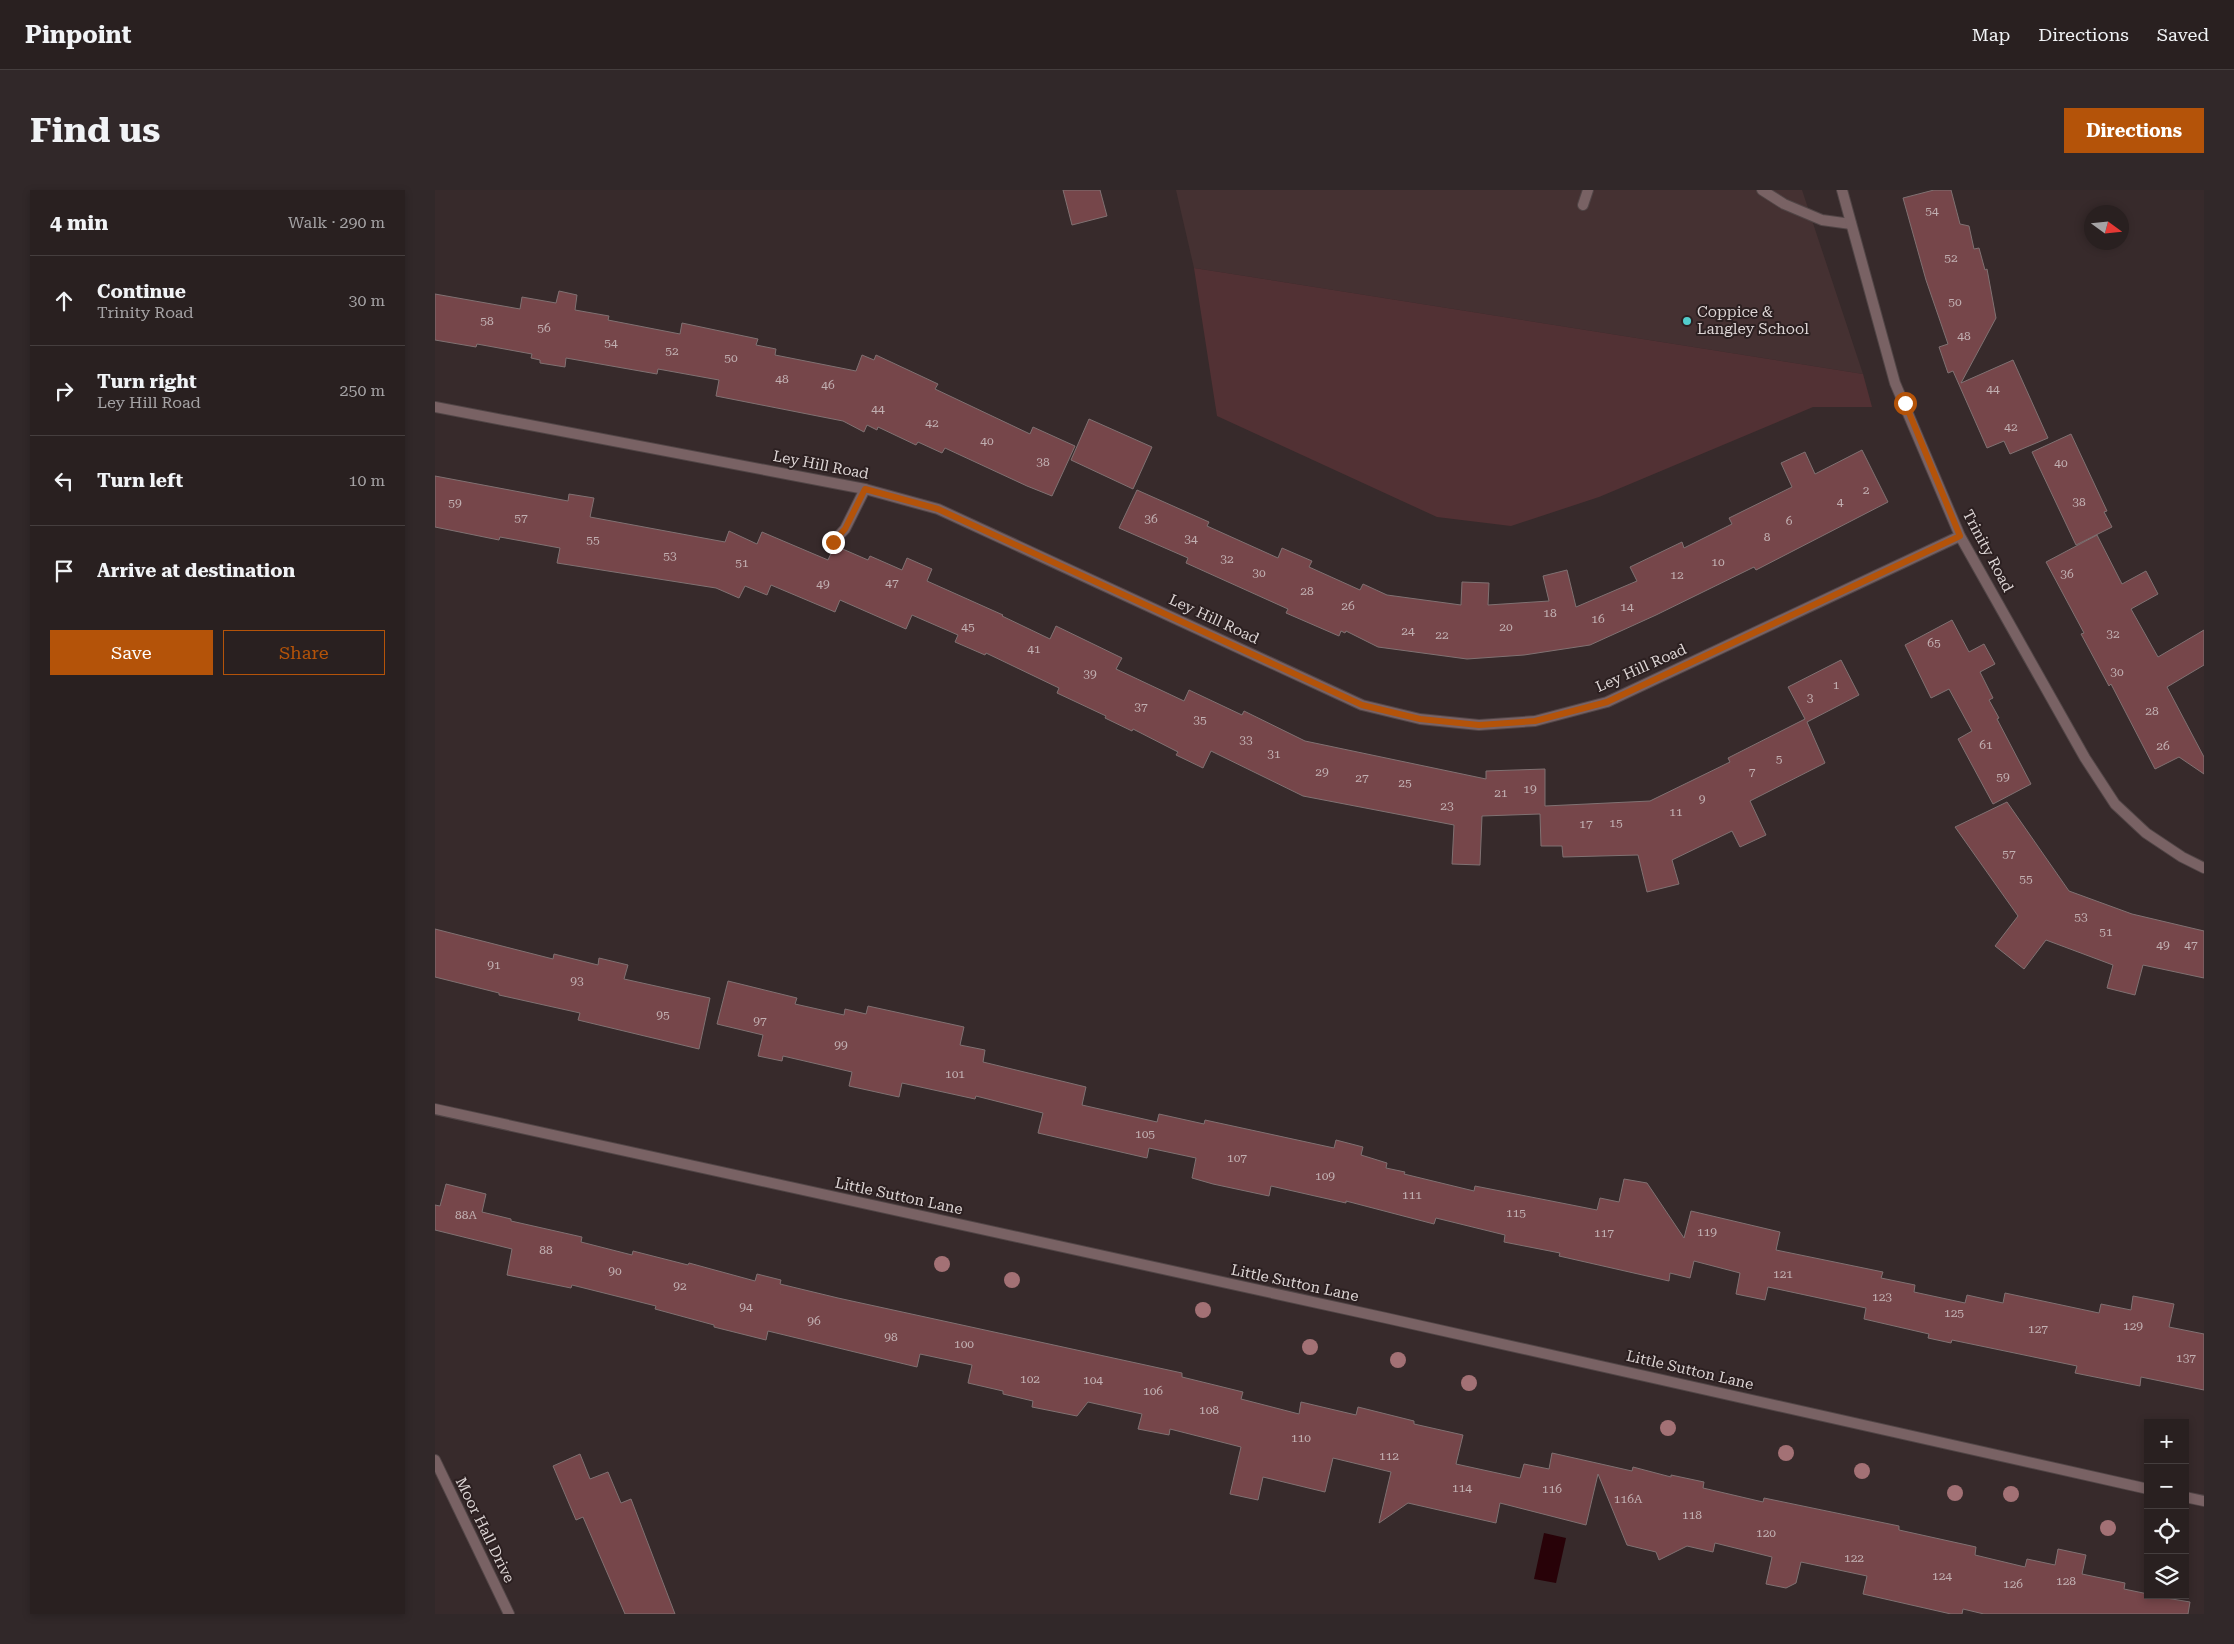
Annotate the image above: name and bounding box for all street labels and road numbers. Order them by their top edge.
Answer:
street label: Ley Hill Road [772,447,871,483]
street label: Trinity Road [1959,507,2017,596]
street label: Ley Hill Road [1166,590,1262,648]
street label: Ley Hill Road [1593,640,1689,696]
street label: Little Sutton Lane [833,1174,965,1218]
street label: Little Sutton Lane [1229,1261,1361,1305]
street label: Little Sutton Lane [1625,1347,1755,1393]
street label: Moor Hall Drive [452,1474,518,1586]

